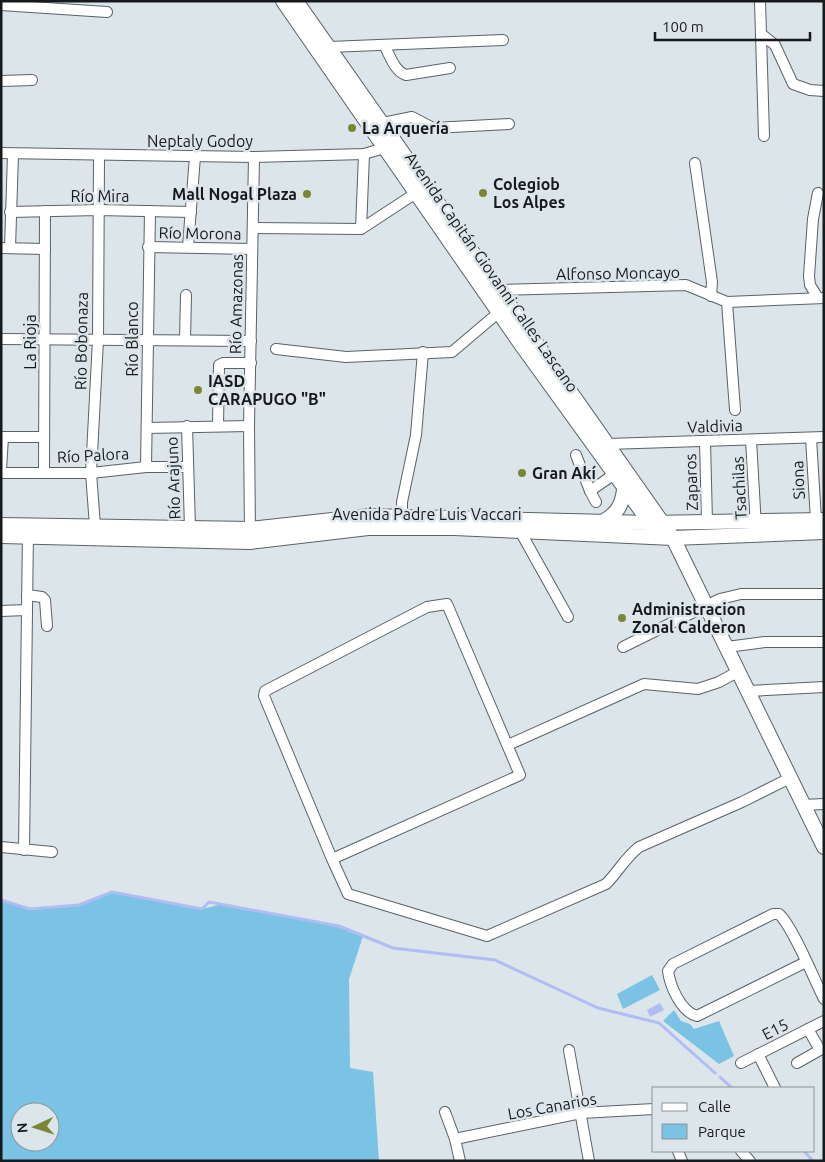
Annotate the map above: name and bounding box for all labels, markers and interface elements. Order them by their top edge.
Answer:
scale bar [655,10,810,42]
text: 100 m [662,18,704,35]
place label: La Arquería [362,119,449,137]
marker: La Arquería [346,122,358,134]
street label: Neptaly Godoy [147,132,253,150]
street label: Avenida Capitán Giovanni Calles Lascano [402,149,582,395]
place label: Colegiob Los Alpes [493,175,565,211]
place label: Mall Nogal Plaza [172,185,297,203]
street label: Río Mira [71,187,129,205]
marker: Colegiob Los Alpes [477,187,489,199]
marker: Mall Nogal Plaza [301,188,313,200]
street label: Río Morona [158,223,242,243]
street label: Río Amazonas [226,254,246,354]
street label: Alfonso Moncayo [556,263,680,283]
street label: Río Bobonaza [71,292,91,390]
street label: Río Blanco [123,301,141,377]
street label: La Rioja [21,314,39,370]
place label: IASD CARAPUGO "B" [208,372,326,408]
marker: IASD CARAPUGO "B" [192,384,204,396]
street label: Valdivia [687,416,743,436]
street label: Río Arajuno [163,436,183,520]
street label: Río Palora [56,444,130,466]
street label: Zaparos [681,453,701,511]
street label: Tsachilas [728,456,750,520]
street label: Siona [788,460,808,500]
place label: Gran Akí [532,464,597,482]
marker: Gran Akí [516,467,528,479]
street label: Avenida Padre Luis Vaccari [332,505,522,523]
place label: Administracion Zonal Calderon [632,600,746,636]
marker: Administracion Zonal Calderon [616,612,628,624]
street label: E15 [759,1015,791,1043]
legend [652,1087,815,1152]
street label: Los Canarios [506,1089,598,1123]
text: Calle [698,1098,731,1115]
north arrow [10,1102,60,1152]
text: N [14,1122,30,1134]
text: Parque [698,1123,746,1140]

